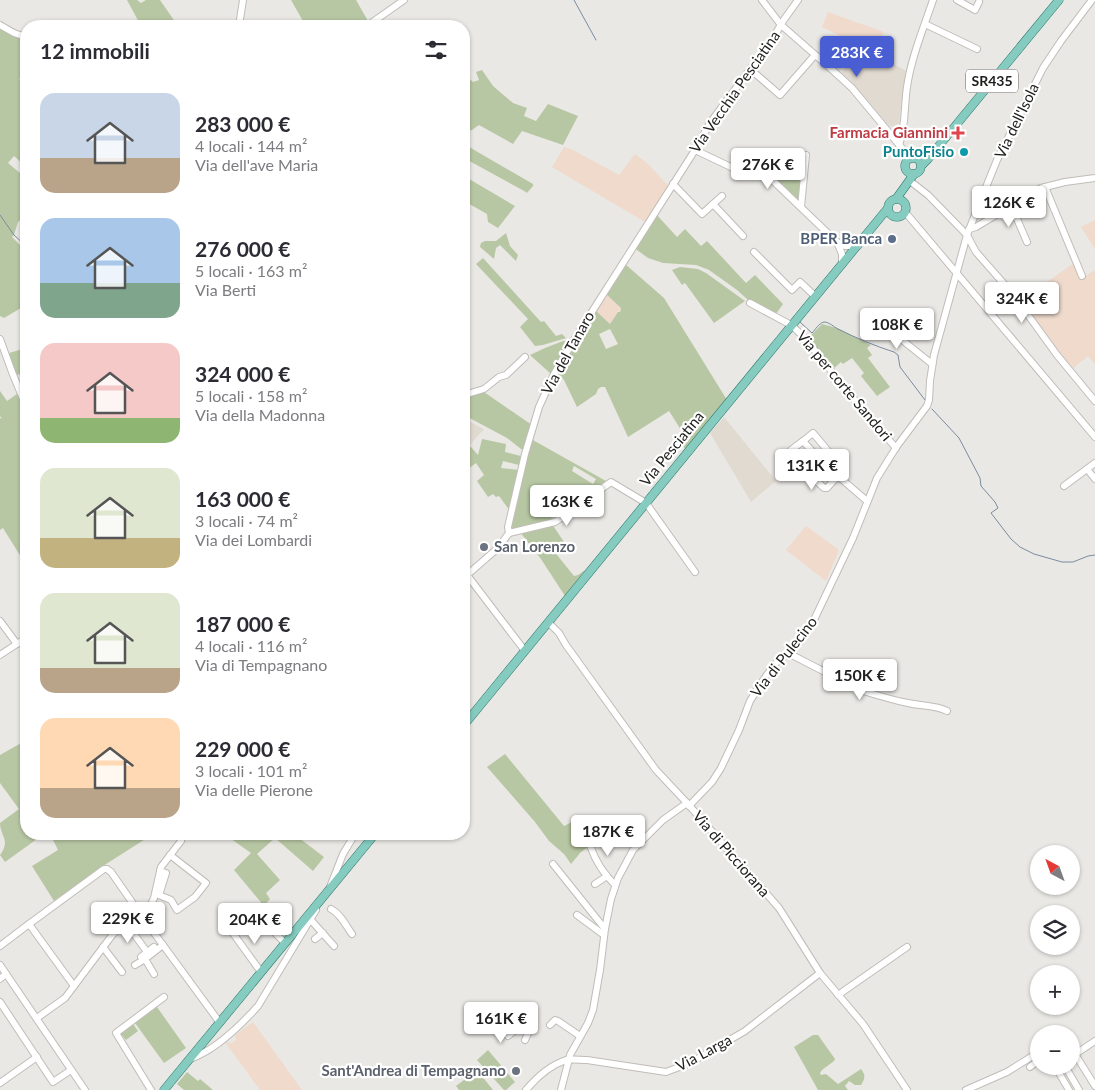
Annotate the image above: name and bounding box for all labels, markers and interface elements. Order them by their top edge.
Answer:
street label: Via Vecchia Pesciatina [685,27,783,156]
icon: filters [422,36,450,64]
pin: 283K € [816,36,898,78]
text: 12 immobili [40,38,150,63]
text: 283K € [831,42,883,61]
road number: SR435 [966,70,1018,92]
street label: Via dell'Isola [990,80,1042,161]
text: 283 000 € [195,111,290,136]
icon: home [80,113,140,173]
place label: Farmacia Giannini [830,123,948,141]
marker: Farmacia Giannini [952,127,964,139]
text: 4 locali · 144 m² [195,136,307,155]
place label: PuntoFisio [883,142,954,160]
marker: PuntoFisio [958,146,970,158]
pin: 276K € [727,148,809,190]
text: 276K € [742,154,794,173]
text: Via dell'ave Maria [195,155,318,174]
pin: 126K € [968,186,1050,228]
text: 126K € [983,192,1035,211]
place label: BPER Banca [800,229,882,247]
marker: BPER Banca [886,233,898,245]
text: 276 000 € [195,236,290,261]
icon: home [80,238,140,298]
text: 5 locali · 163 m² [195,261,307,280]
text: Via Berti [195,280,256,299]
pin: 324K € [981,282,1063,324]
text: 324K € [996,288,1048,307]
street label: Via del Tanaro [537,308,597,397]
pin: 108K € [856,308,938,350]
text: 108K € [871,314,923,333]
street label: Via per corte Sandori [793,327,896,444]
text: 324 000 € [195,361,290,386]
icon: home [80,363,140,423]
text: 5 locali · 158 m² [195,386,307,405]
text: Via della Madonna [195,405,325,424]
street label: Via Pesciatina [636,407,707,489]
pin: 131K € [771,448,853,491]
text: 131K € [786,455,838,474]
pin: 163K € [526,484,608,527]
text: 163 000 € [195,486,290,511]
icon: home [80,488,140,548]
text: 163K € [541,491,593,510]
text: 3 locali · 74 m² [195,511,298,530]
text: Via dei Lombardi [195,530,312,549]
place label: San Lorenzo [494,537,575,555]
marker: San Lorenzo [478,541,490,553]
text: 187 000 € [195,611,290,636]
icon: home [80,613,140,673]
street label: Via di Pulecino [746,613,820,700]
text: 4 locali · 116 m² [195,636,307,655]
text: Via di Tempagnano [195,655,327,674]
pin: 150K € [819,658,901,701]
text: 150K € [834,665,886,684]
text: 229 000 € [195,736,290,761]
icon: home [80,738,140,798]
text: 3 locali · 101 m² [195,761,307,780]
text: Via delle Pierone [195,780,313,799]
street label: Via di Picciorana [689,807,774,900]
pin: 187K € [567,814,649,857]
text: 187K € [582,821,634,840]
north arrow [1030,845,1080,895]
map controls [1030,845,1080,1075]
pin: 229K € [87,902,169,944]
pin: 204K € [214,902,296,945]
button: layers [1030,905,1080,955]
text: 229K € [102,908,154,927]
text: 204K € [229,909,281,928]
button: + [1030,965,1080,1015]
pin: 161K € [460,1002,542,1044]
text: 161K € [475,1008,527,1027]
button: − [1030,1025,1080,1075]
street label: Via Larga [672,1030,735,1074]
place label: Sant'Andrea di Tempagnano [322,1061,506,1079]
marker: Sant'Andrea di Tempagnano [510,1065,522,1077]

